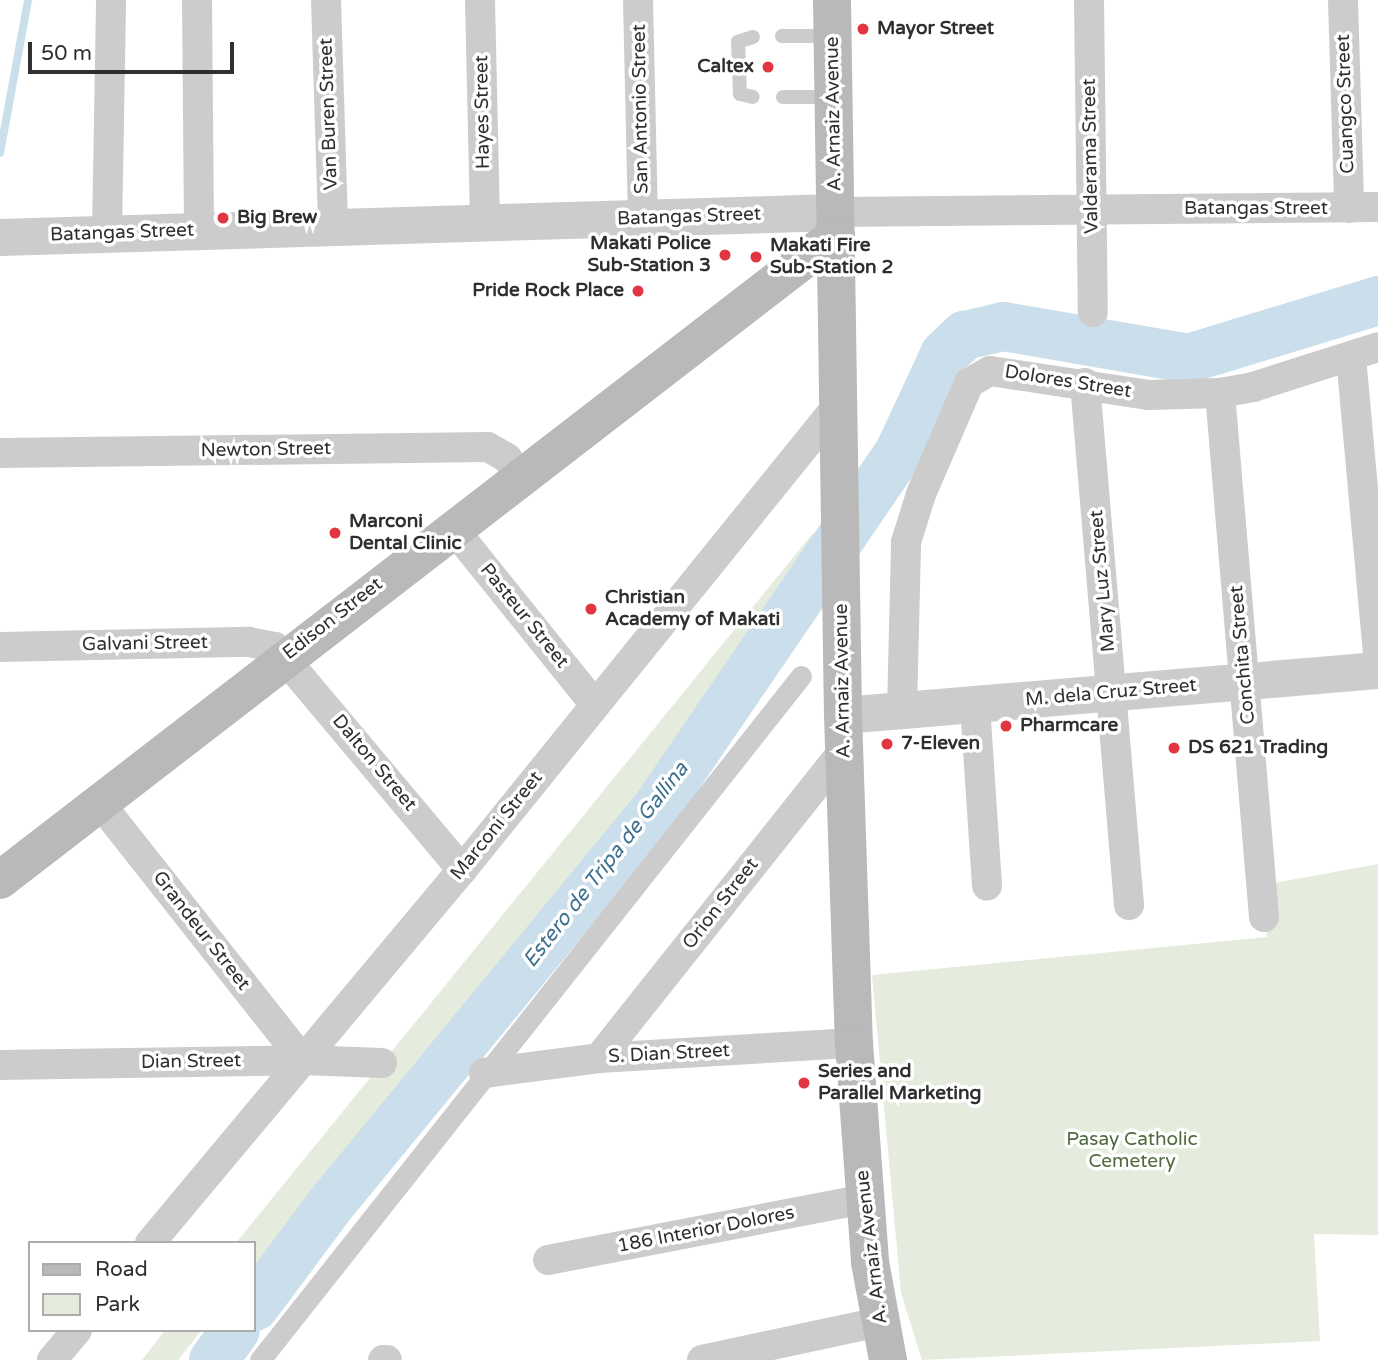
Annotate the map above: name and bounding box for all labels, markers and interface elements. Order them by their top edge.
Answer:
place label: Mayor Street [877,18,994,40]
marker: Mayor Street [855,21,871,37]
street label: San Antonio Street [628,24,654,194]
scale bar [32,28,238,72]
street label: Cuangco Street [1332,34,1360,174]
street label: A. Arnaiz Avenue [821,36,847,192]
street label: Van Buren Street [315,37,343,191]
text: 50 m [41,41,92,66]
street label: Hayes Street [471,55,495,169]
place label: Caltex [697,56,754,78]
marker: Caltex [760,59,776,75]
street label: Valderama Street [1078,78,1104,234]
street label: Batangas Street [1184,198,1328,220]
street label: Batangas Street [617,203,761,231]
place label: Big Brew [237,207,317,229]
marker: Big Brew [215,210,231,226]
street label: Batangas Street [50,219,194,247]
place label: Makati Police Sub-Station 3 [588,233,711,277]
place label: Makati Fire Sub-Station 2 [770,235,893,279]
marker: Makati Police Sub-Station 3 [717,247,733,263]
marker: Makati Fire Sub-Station 2 [748,249,764,265]
place label: Pride Rock Place [472,280,624,302]
marker: Pride Rock Place [630,283,646,299]
street label: Dolores Street [1003,361,1133,403]
street label: Newton Street [201,437,331,463]
street label: Mary Luz Street [1085,509,1121,653]
place label: Marconi Dental Clinic [349,511,462,555]
marker: Marconi Dental Clinic [327,525,343,541]
street label: Pasteur Street [475,559,573,673]
street label: Edison Street [279,573,387,665]
street label: Conchita Street [1226,584,1260,726]
place label: Christian Academy of Makati [605,587,780,631]
marker: Christian Academy of Makati [583,601,599,617]
street label: A. Arnaiz Avenue [830,603,856,759]
street label: Galvani Street [82,632,208,656]
street label: M. dela Cruz Street [1024,674,1198,712]
street label: Dalton Street [327,710,421,816]
place label: Pharmcare [1020,715,1118,737]
marker: Pharmcare [998,718,1014,734]
place label: 7-Eleven [901,733,980,755]
marker: 7-Eleven [879,736,895,752]
place label: DS 621 Trading [1188,737,1328,759]
marker: DS 621 Trading [1166,740,1182,756]
water label: Estero de Tripa de Gallina [518,757,694,973]
street label: Marconi Street [446,767,548,885]
street label: Orion Street [678,854,764,954]
street label: Grandeur Street [147,867,255,995]
street label: S. Dian Street [608,1039,730,1069]
street label: Dian Street [141,1050,241,1074]
place label: Series and Parallel Marketing [818,1061,982,1105]
marker: Series and Parallel Marketing [796,1075,812,1091]
park label: Pasay Catholic Cemetery [1066,1129,1198,1173]
street label: A. Arnaiz Avenue [851,1169,893,1325]
street label: 186 Interior Dolores [616,1202,796,1258]
legend [28,1241,256,1332]
text: Road [95,1257,148,1282]
text: Park [95,1292,140,1317]

